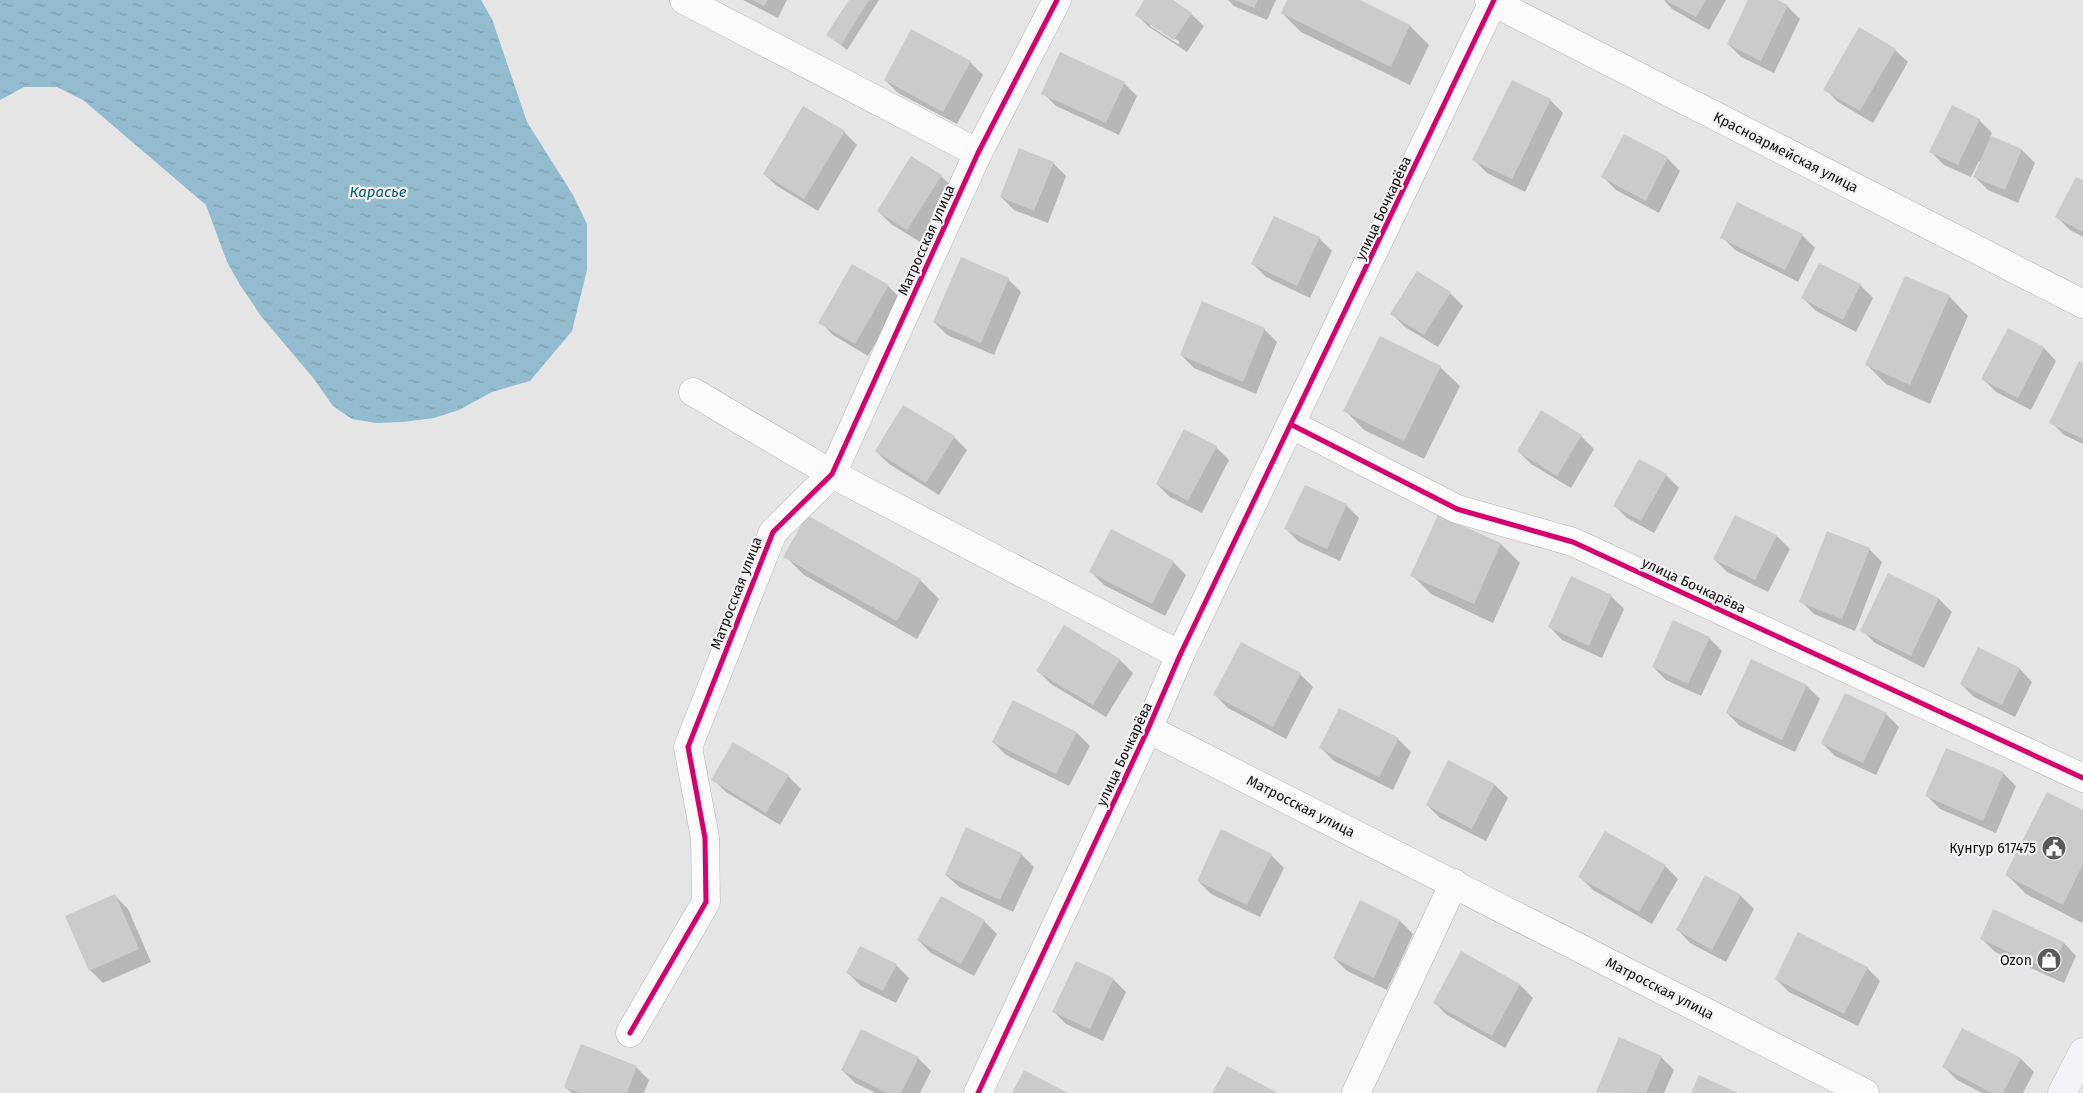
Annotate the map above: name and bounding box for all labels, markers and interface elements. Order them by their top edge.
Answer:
street label: Красноармейская улица [1711,109,1861,196]
street label: улица Бочкарёва [1352,154,1415,263]
street label: Матросская улица [894,182,958,298]
water label: Карасье [350,183,407,201]
street label: Матросская улица [707,534,766,652]
street label: улица Бочкарёва [1639,554,1748,617]
street label: улица Бочкарёва [1093,700,1156,809]
street label: Матросская улица [1244,772,1358,841]
public building icon: Кунгур 617475 [2041,835,2067,861]
place label: Кунгур 617475 [1949,840,2036,857]
shop icon: Ozon [2036,947,2062,973]
place label: Ozon [2000,952,2032,969]
street label: Матросская улица [1603,954,1717,1023]

